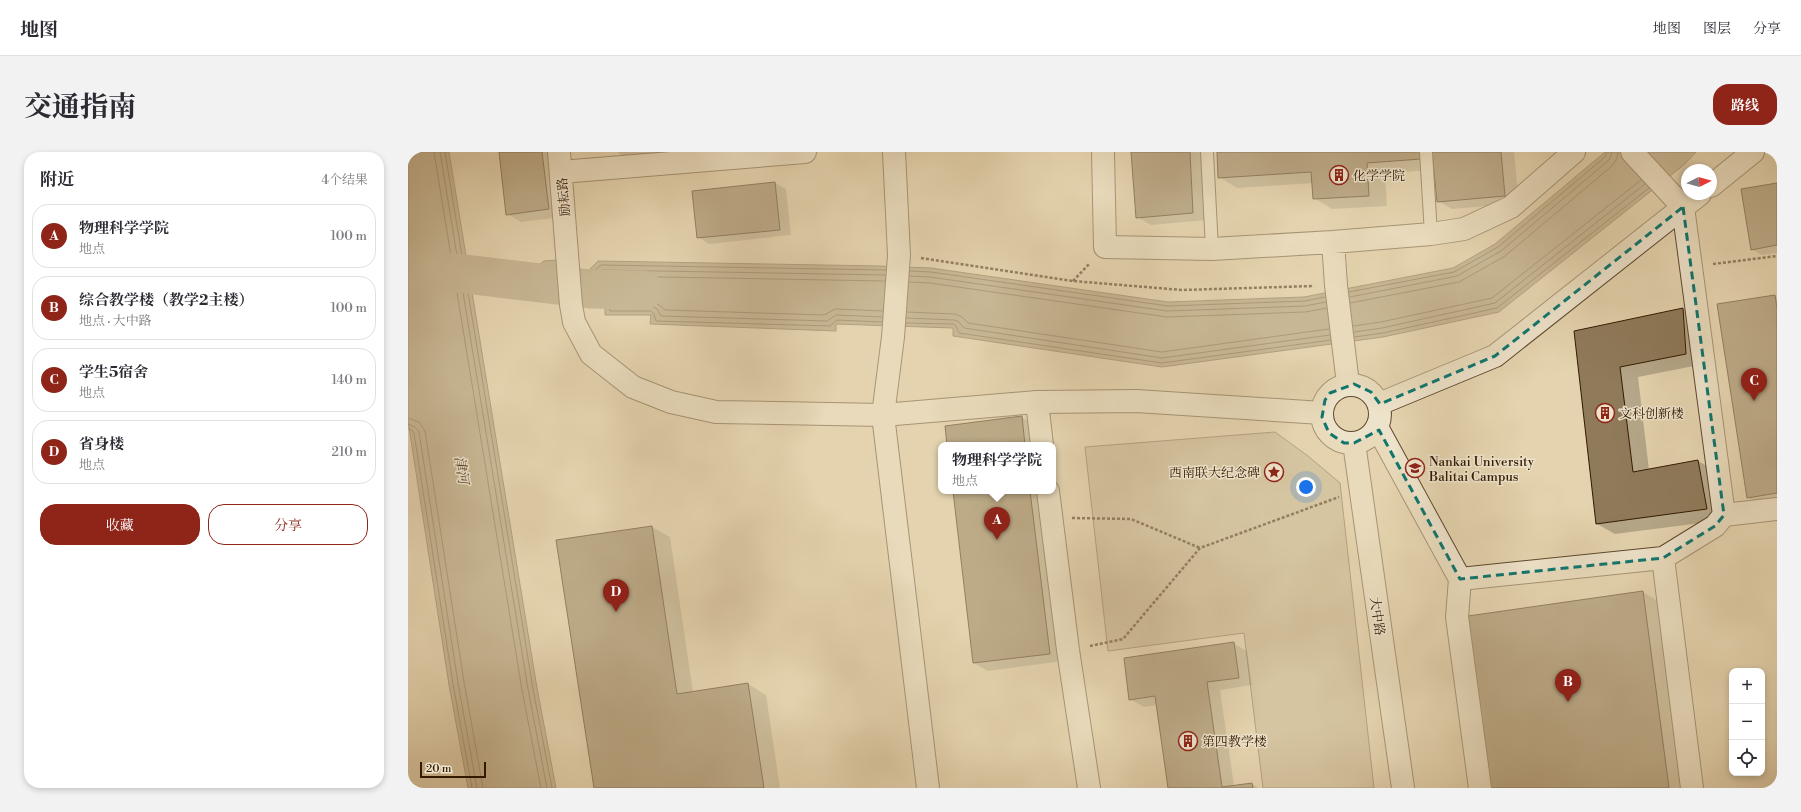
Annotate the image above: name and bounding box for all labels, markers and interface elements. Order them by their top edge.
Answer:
text: 地图 [20,18,58,42]
text: 地图 [1653,20,1681,38]
text: 图层 [1703,20,1731,38]
text: 分享 [1753,20,1781,38]
button: 路线 [1713,84,1777,125]
text: 交通指南 [24,90,136,125]
building icon: 化学学院 [1328,164,1350,186]
north arrow [1681,164,1717,200]
place label: 化学学院 [1353,168,1405,184]
text: 附近 [40,169,74,191]
text: 4个结果 [321,172,368,188]
street label: 励耘路 [554,177,574,217]
text: 物理科学学院 [79,219,169,238]
text: A [49,228,59,244]
text: 100 m [331,228,367,244]
text: 地点 [79,241,105,257]
text: 综合教学楼（教学2主楼） [79,291,253,310]
text: B [49,300,59,316]
text: 100 m [331,300,367,316]
text: 地点 · 大中路 [79,313,152,329]
text: 学生5宿舍 [79,363,148,382]
pin: C [1741,368,1767,401]
text: C [49,372,59,388]
text: 140 m [331,372,367,388]
text: 地点 [79,385,105,401]
building icon: 文科创新楼 [1594,402,1616,424]
place label: 文科创新楼 [1619,406,1684,422]
text: 省身楼 [79,435,124,454]
popup [938,442,1056,494]
text: D [49,444,59,460]
text: 210 m [332,444,367,460]
text: 物理科学学院 [952,451,1042,470]
place label: Nankai University Balitai Campus [1428,454,1535,485]
water label: 津河 [450,455,473,488]
text: 地点 [79,457,105,473]
school or university icon: Nankai University Balitai Campus [1404,457,1426,479]
place icon: 西南联大纪念碑 [1263,461,1285,483]
place label: 西南联大纪念碑 [1169,465,1260,481]
text: 地点 [952,473,978,489]
your location [1296,477,1316,497]
button: 收藏 [40,504,200,545]
button: 分享 [208,504,368,545]
pin: A [984,507,1010,540]
pin: D [603,579,629,612]
street label: 大中路 [1366,596,1388,637]
map controls [1729,668,1765,776]
button: + [1729,668,1765,704]
pin: B [1555,669,1581,702]
button: − [1729,704,1765,740]
building icon: 第四教学楼 [1177,730,1199,752]
place label: 第四教学楼 [1202,734,1267,750]
button: locate [1729,740,1765,776]
scale bar [420,760,486,779]
text: 20 m [426,762,451,776]

